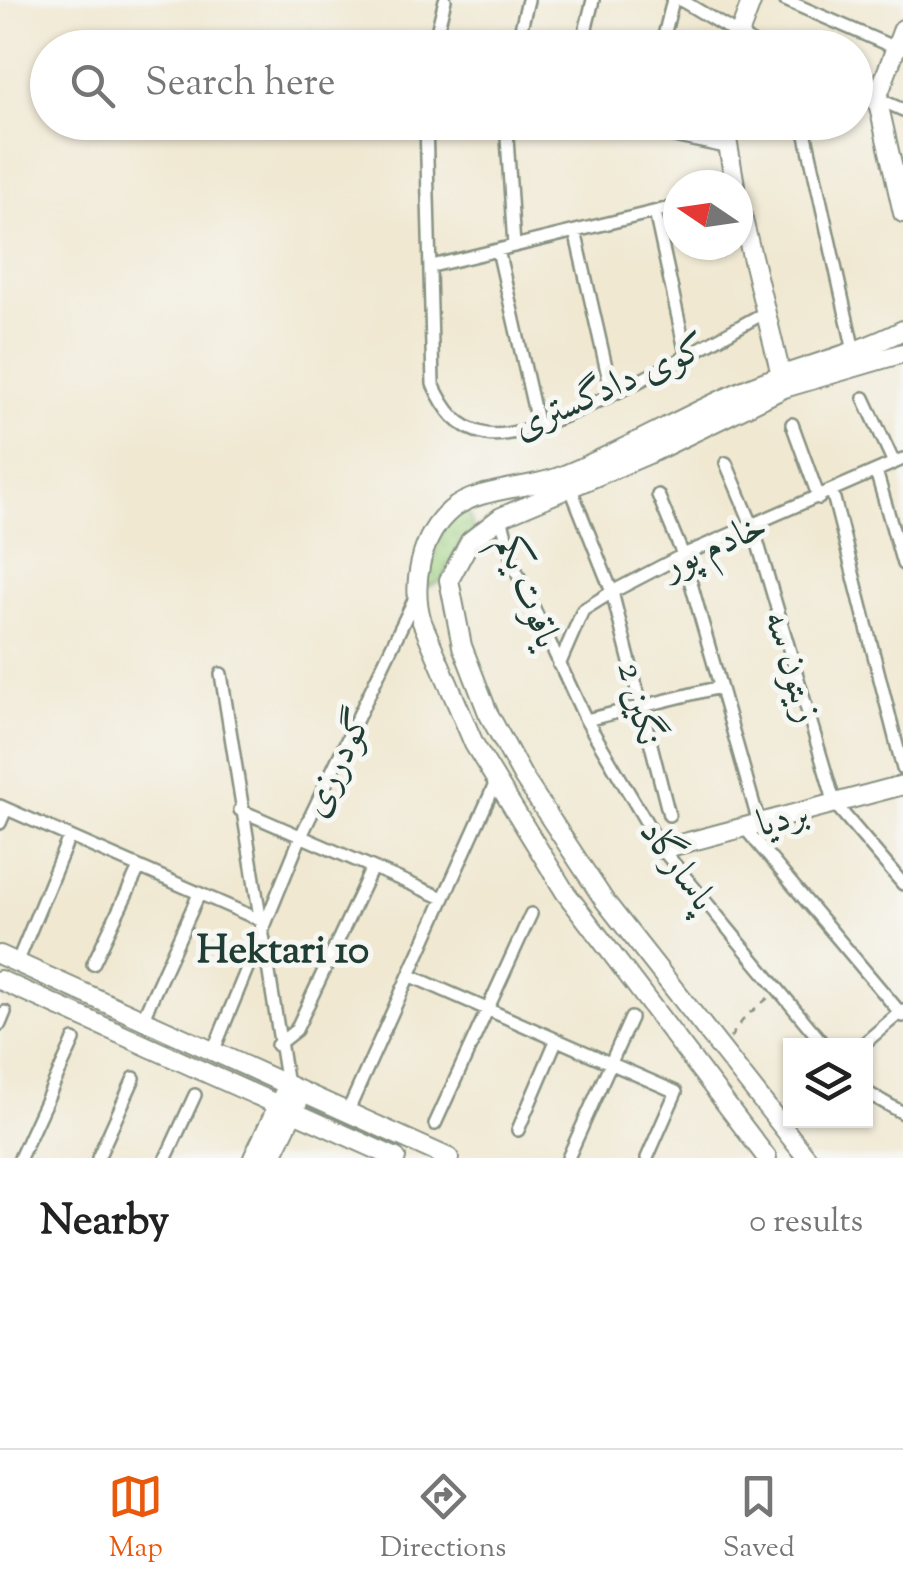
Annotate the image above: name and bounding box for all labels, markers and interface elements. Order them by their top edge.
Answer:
search box [30,30,873,140]
icon: search [65,58,120,113]
text: Search here [145,58,336,112]
north arrow [663,170,753,260]
street label: کوی دادگستری [505,322,716,455]
street label: خادم پور [651,501,777,598]
street label: یاقوت یکم [476,528,573,660]
street label: زیتون سه [748,604,833,730]
street label: نگین 2 [601,656,674,751]
street label: گودرزی [290,700,389,827]
street label: بردیا [751,788,815,854]
street label: پاسارگاد [624,809,729,925]
district label: Hektari 10 [197,924,369,981]
map controls [783,1038,873,1128]
button: layers [783,1038,873,1128]
text: Nearby [40,1193,169,1253]
text: 0 results [749,1200,863,1246]
tab: Map [108,1469,163,1569]
tab: Directions [380,1469,506,1569]
tab: Saved [723,1469,795,1569]

